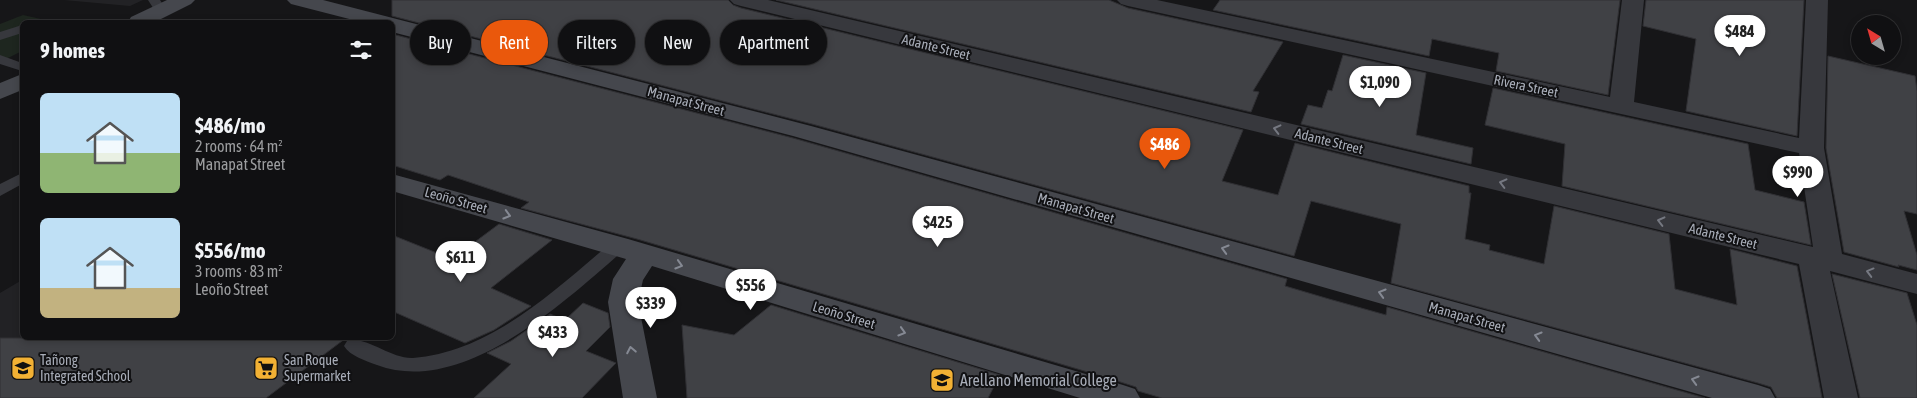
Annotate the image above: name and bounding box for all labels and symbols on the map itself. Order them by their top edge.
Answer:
pin: $484 [1710,15,1770,57]
north arrow [1851,15,1901,65]
street label: Adante Street [900,31,972,63]
pin: $1,090 [1339,66,1421,108]
street label: Rivera Street [1492,71,1560,101]
street label: Manapat Street [646,83,726,119]
one-way arrow [1272,124,1281,135]
street label: Adante Street [1293,125,1365,157]
pin: $486 [1135,128,1195,170]
pin: $990 [1768,156,1828,198]
one-way arrow [1498,178,1507,189]
street label: Leoño Street [423,183,489,217]
street label: Manapat Street [1036,189,1116,227]
pin: $425 [908,206,968,248]
one-way arrow [502,209,510,219]
one-way arrow [1656,216,1665,227]
street label: Adante Street [1687,220,1759,252]
pin: $611 [431,240,491,283]
one-way arrow [1221,245,1230,255]
one-way arrow [675,260,683,270]
one-way arrow [1865,267,1874,278]
pin: $556 [721,268,781,311]
pin: $339 [621,286,681,329]
one-way arrow [1378,288,1386,298]
street label: Leoño Street [811,298,877,332]
street label: Manapat Street [1427,298,1507,336]
pin: $433 [523,316,583,358]
one-way arrow [897,326,906,336]
one-way arrow [1534,332,1543,342]
one-way arrow [627,346,637,354]
place label: Tañong Integrated School [40,352,131,384]
place label: San Roque Supermarket [284,352,351,384]
school or university icon: Tañong Integrated School [10,355,36,381]
supermarket icon: San Roque Supermarket [253,355,279,381]
school or university icon: Arellano Memorial College [929,367,955,393]
place label: Arellano Memorial College [960,371,1117,390]
one-way arrow [1690,375,1699,386]

